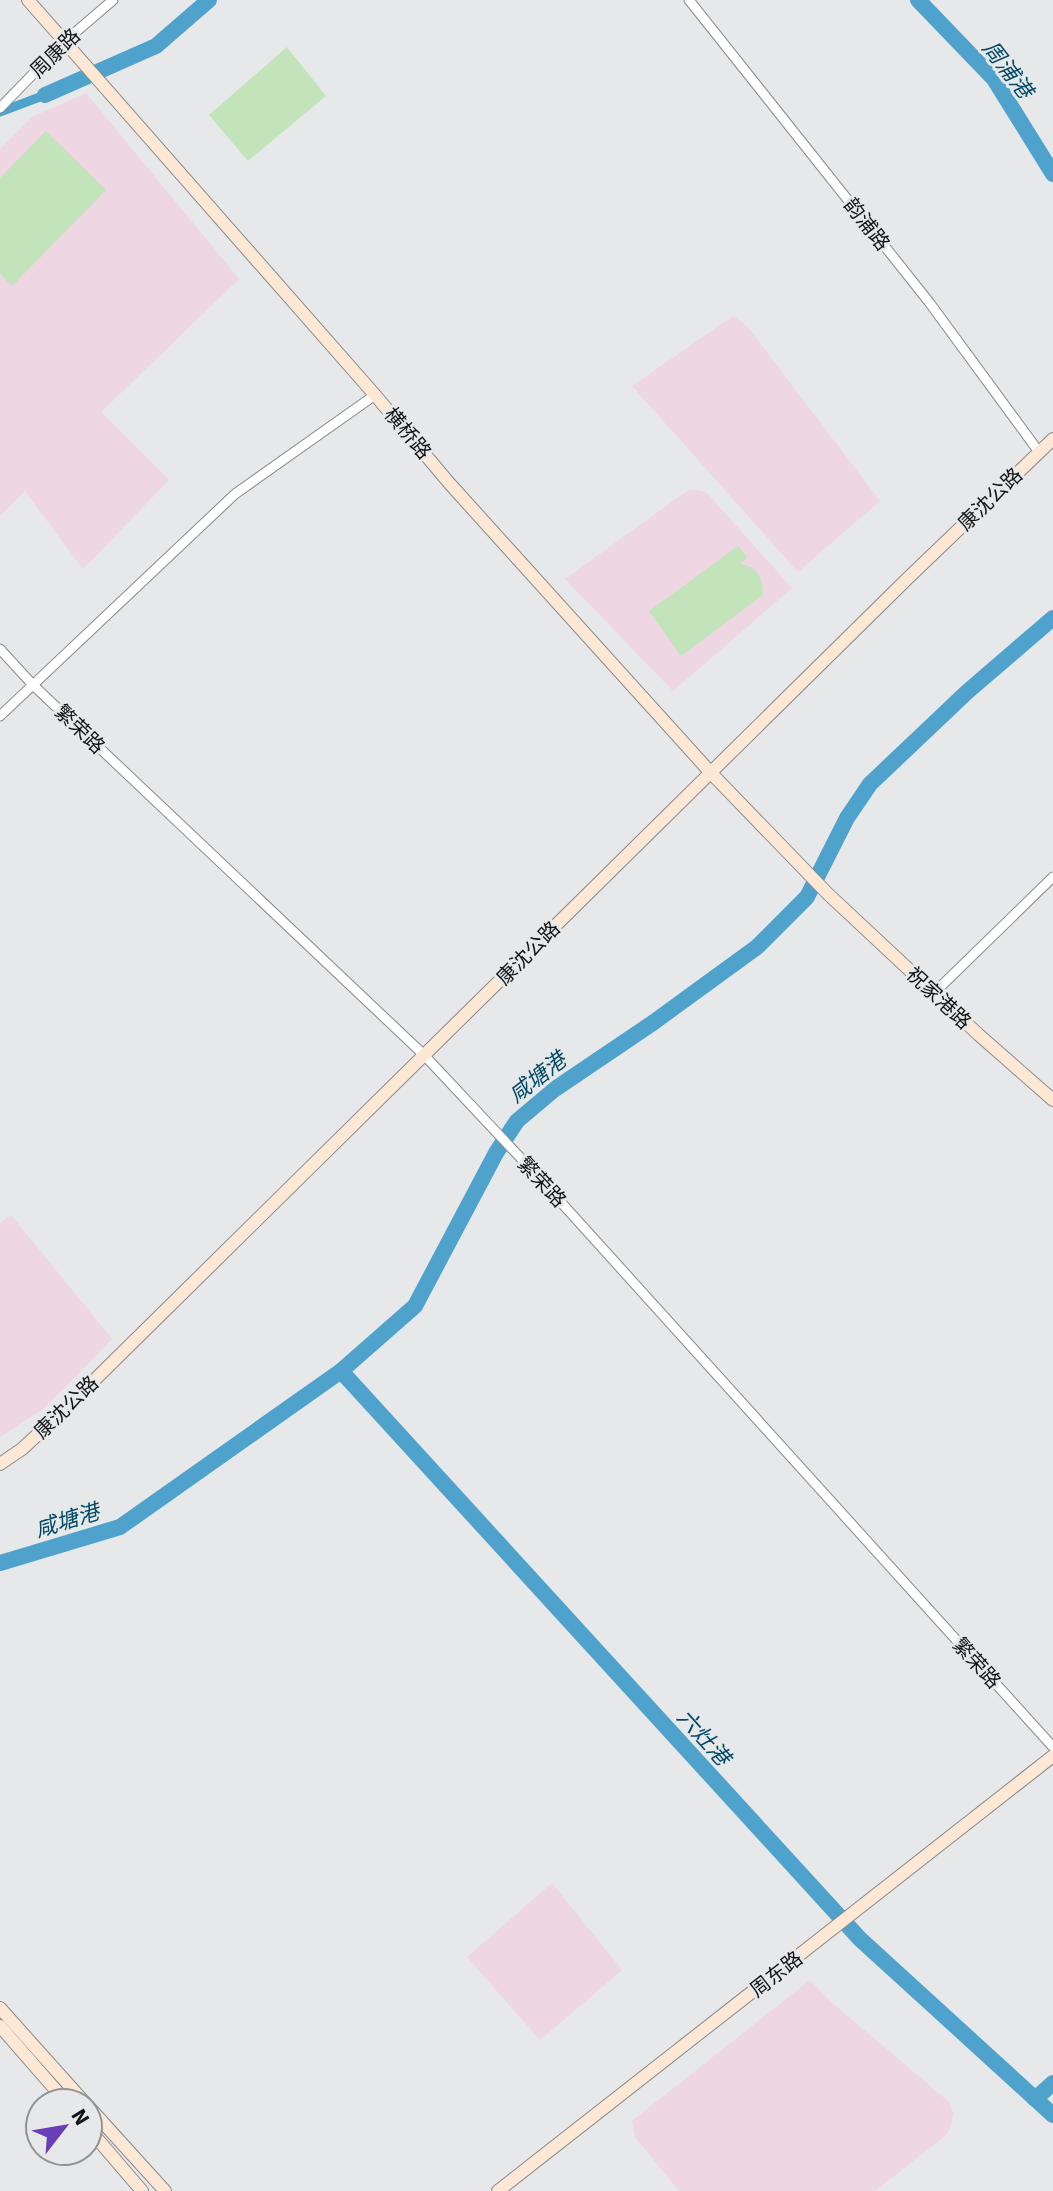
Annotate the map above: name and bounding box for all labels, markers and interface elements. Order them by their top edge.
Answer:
street label: 周康路 [24,23,87,85]
water label: 周浦港 [974,34,1042,108]
street label: 韵浦路 [837,192,896,257]
street label: 横桥路 [377,402,437,466]
street label: 康沈公路 [952,462,1029,538]
street label: 繁荣路 [48,699,111,761]
street label: 康沈公路 [491,916,567,992]
street label: 祝家港路 [900,961,977,1036]
water label: 咸塘港 [502,1043,576,1111]
street label: 繁荣路 [511,1151,572,1214]
street label: 康沈公路 [28,1370,105,1446]
water label: 咸塘港 [31,1495,106,1546]
street label: 繁荣路 [946,1632,1007,1695]
water label: 六灶港 [669,1702,739,1775]
street label: 周东路 [744,1945,809,2004]
north arrow [24,2087,104,2167]
text: N [63,2103,98,2132]

